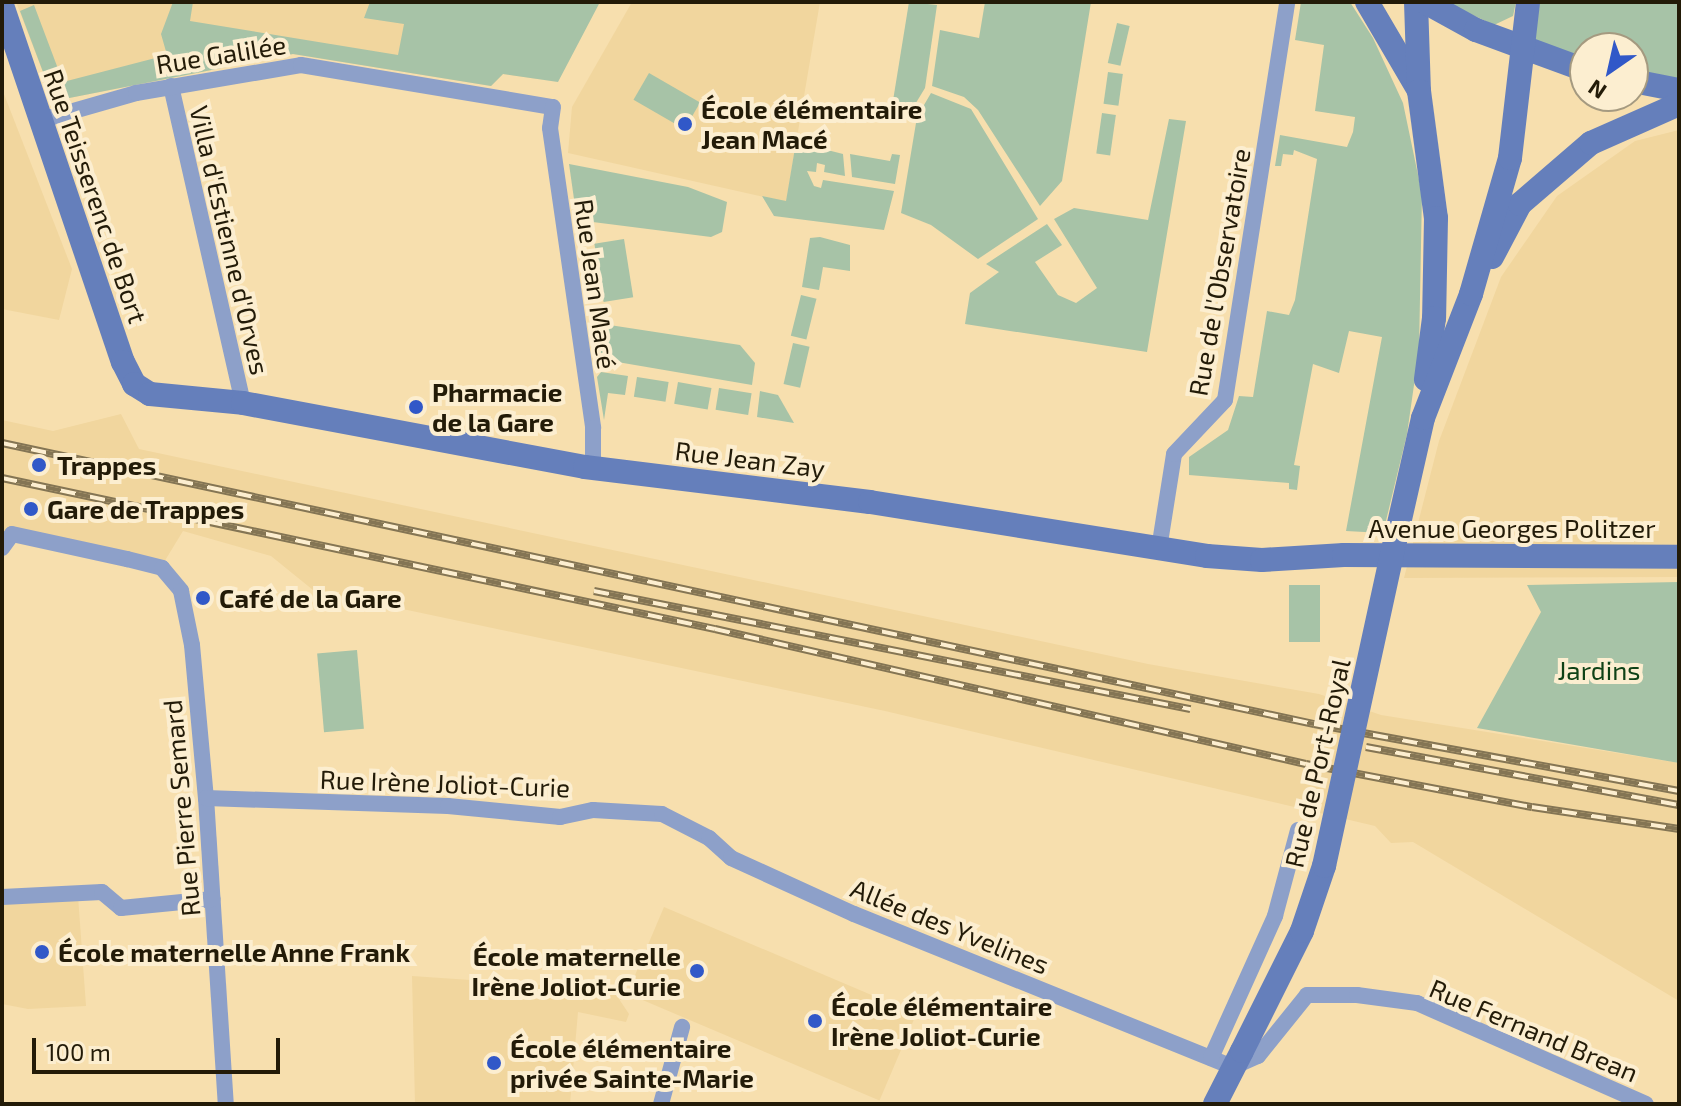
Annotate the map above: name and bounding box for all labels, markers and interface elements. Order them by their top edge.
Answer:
street label: Rue Galilée [154,28,288,80]
north arrow [1569,32,1649,112]
street label: Rue Teisserenc de Bort [38,65,154,327]
text: N [1583,75,1611,105]
place label: École élémentaire Jean Macé [701,93,922,154]
street label: Villa d'Estienne d'Orves [184,102,276,378]
marker: École élémentaire Jean Macé [676,115,694,133]
street label: Rue de l'Observatoire [1182,146,1256,398]
street label: Rue Jean Macé [569,197,623,371]
place label: Pharmacie de la Gare [432,376,562,438]
marker: Pharmacie de la Gare [407,398,425,416]
street label: Rue Jean Zay [673,434,827,484]
place label: Trappes [57,449,156,481]
marker: Trappes [28,454,50,476]
place label: Gare de Trappes [47,493,245,525]
marker: Gare de Trappes [22,500,40,518]
street label: Avenue Georges Politzer [1368,512,1656,544]
place label: Café de la Gare [219,582,402,614]
marker: Café de la Gare [194,589,212,607]
park label: Jardins [1558,654,1640,686]
street label: Rue de Port-Royal [1278,656,1356,870]
street label: Rue Pierre Semard [156,698,206,918]
street label: Rue Irène Joliot-Curie [319,763,571,803]
street label: Allée des Yvelines [846,872,1054,980]
place label: École maternelle Anne Frank [58,936,411,968]
place label: École maternelle Irène Joliot-Curie [471,940,681,1002]
marker: École maternelle Anne Frank [33,943,51,961]
marker: École maternelle Irène Joliot-Curie [688,962,706,980]
street label: Rue Fernand Brean [1425,972,1643,1088]
place label: École élémentaire Irène Joliot-Curie [831,990,1052,1052]
marker: École élémentaire Irène Joliot-Curie [806,1012,824,1030]
scale bar [36,1022,284,1072]
place label: École élémentaire privée Sainte-Marie [510,1032,754,1094]
text: 100 m [46,1037,111,1066]
marker: École élémentaire privée Sainte-Marie [485,1054,503,1072]

